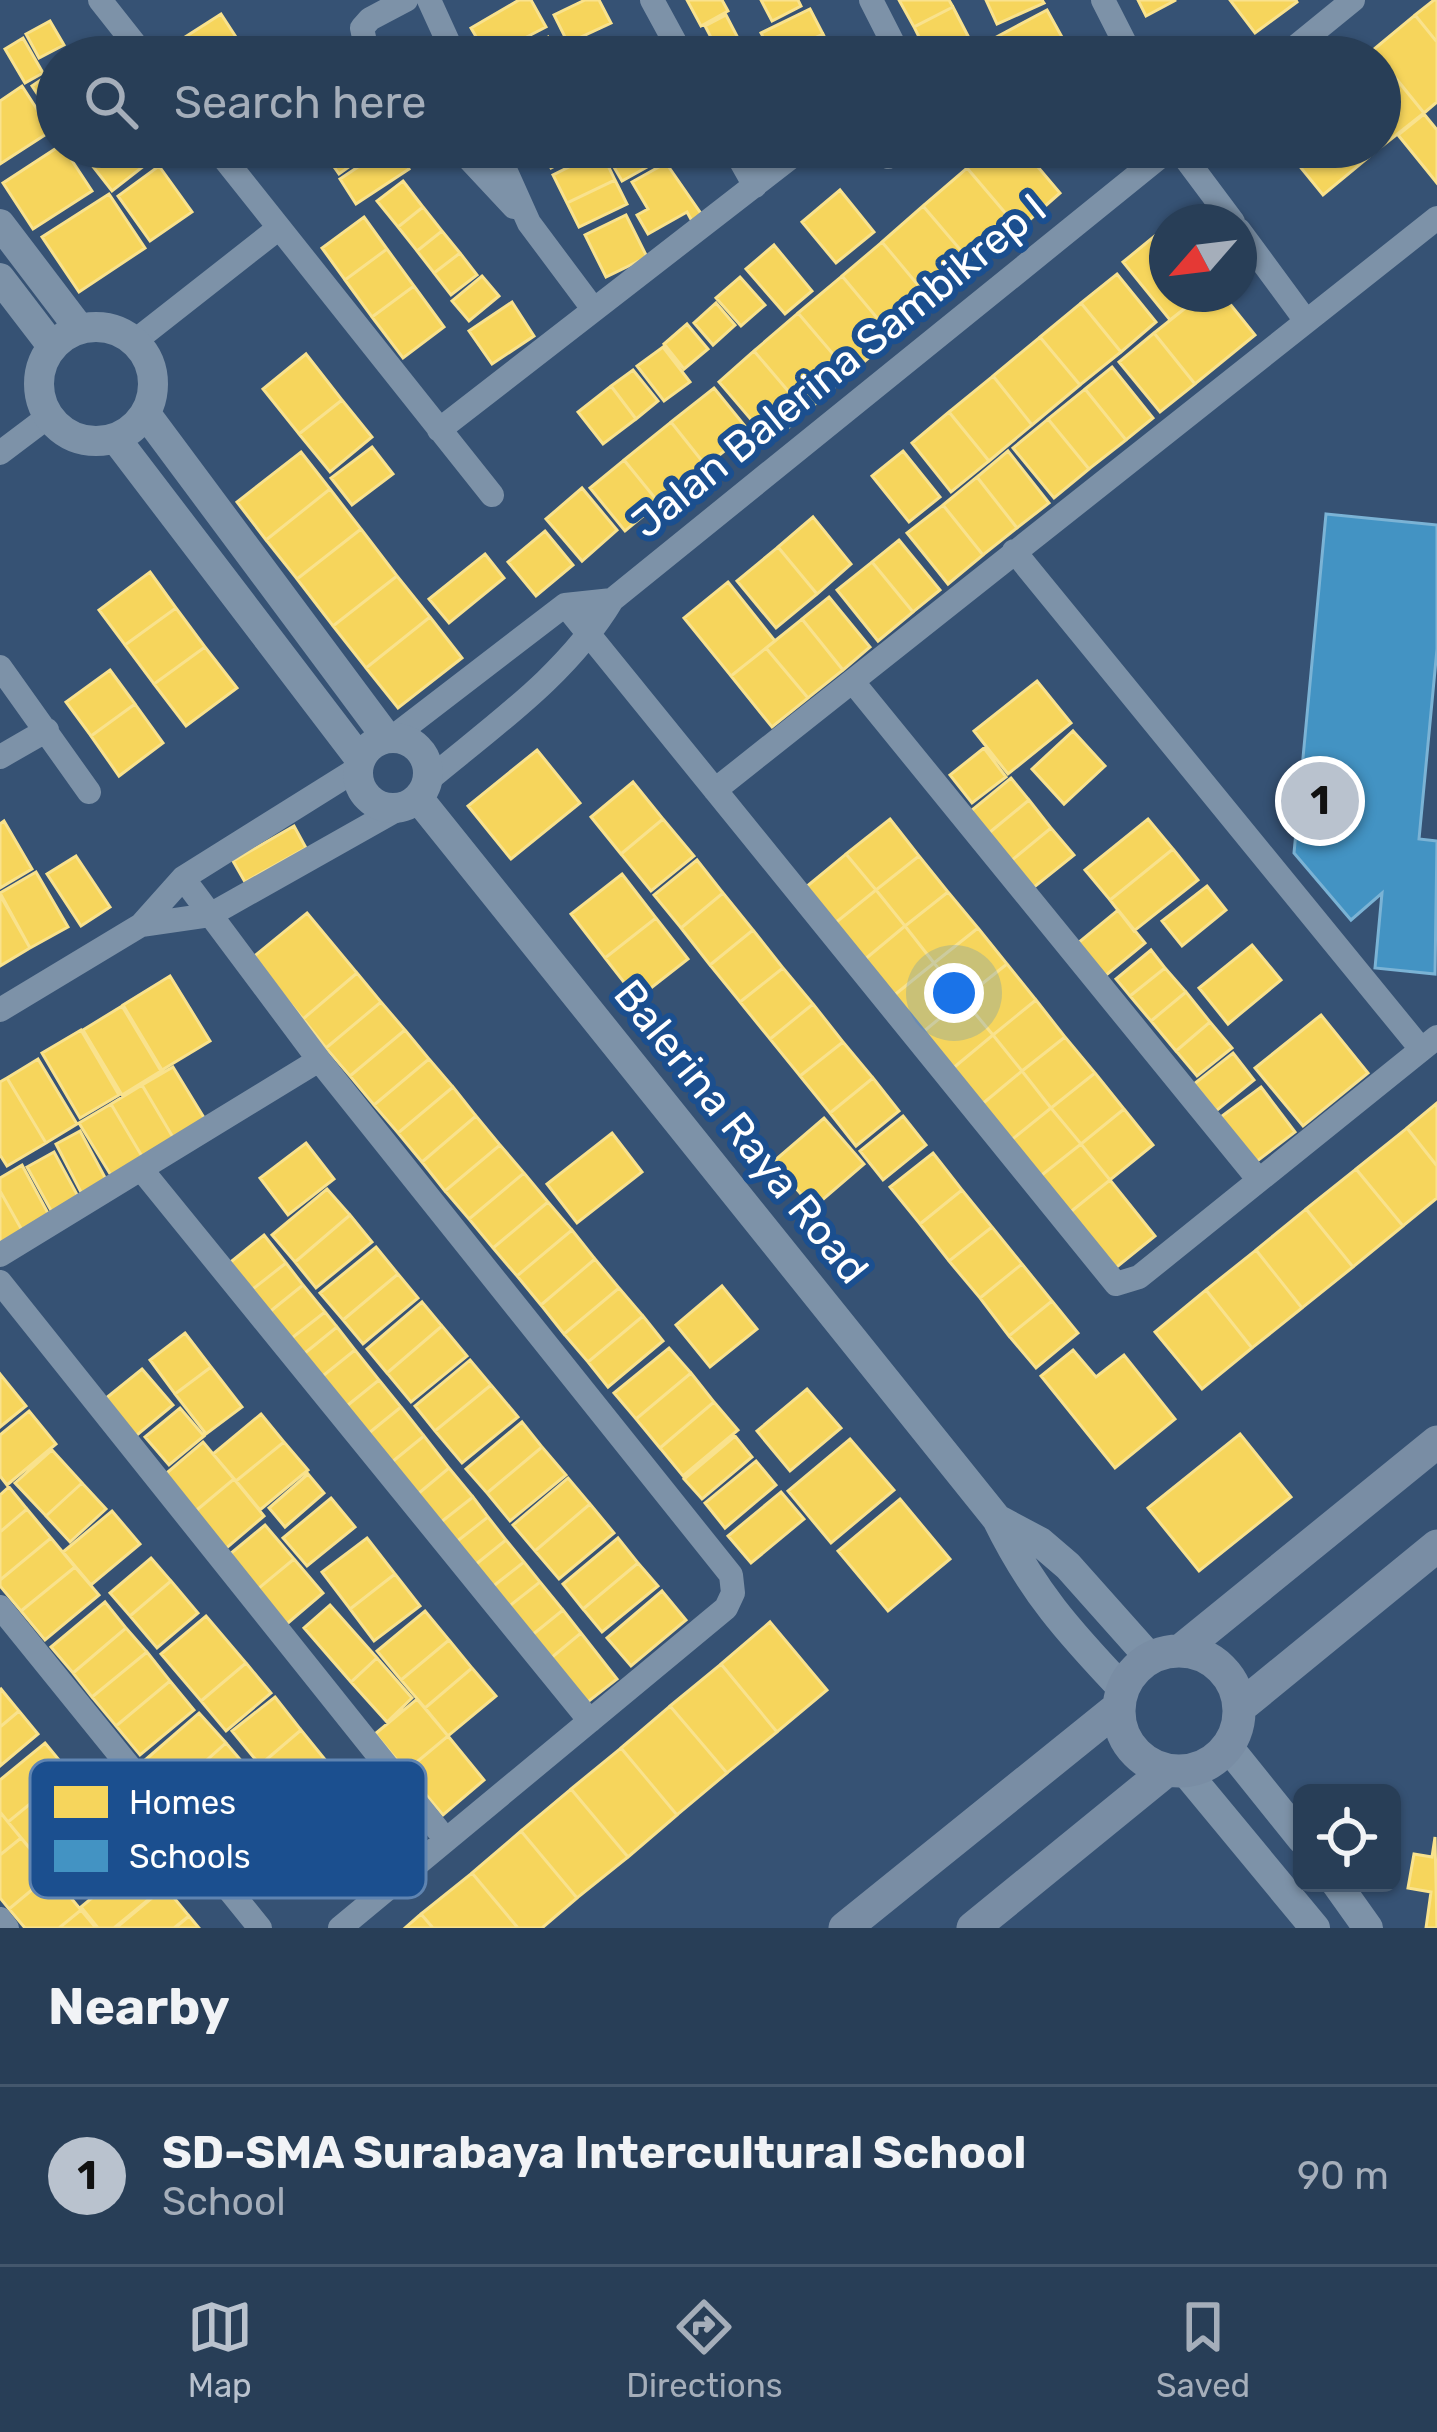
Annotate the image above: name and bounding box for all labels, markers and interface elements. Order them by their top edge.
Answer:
search box [36,36,1401,168]
icon: search [78,69,144,135]
text: Search here [174,76,426,129]
street label: Jalan Balerina Sambikrep I [622,184,1056,548]
north arrow [1149,204,1257,312]
pin: 1 [1281,756,1359,846]
your location [924,963,984,1023]
street label: Balerina Raya Road [603,970,879,1294]
legend [30,1760,426,1898]
text: Homes [129,1783,236,1822]
map controls [1293,1784,1401,1892]
button: locate [1293,1784,1401,1892]
text: Schools [129,1837,251,1876]
text: Nearby [48,1976,230,2037]
text: SD-SMA Surabaya Intercultural School [162,2126,1026,2179]
text: 1 [77,2153,97,2199]
text: 90 m [1297,2153,1389,2199]
text: School [162,2179,286,2225]
tab: Map [187,2294,253,2405]
tab: Directions [626,2294,783,2405]
tab: Saved [1156,2294,1250,2405]

